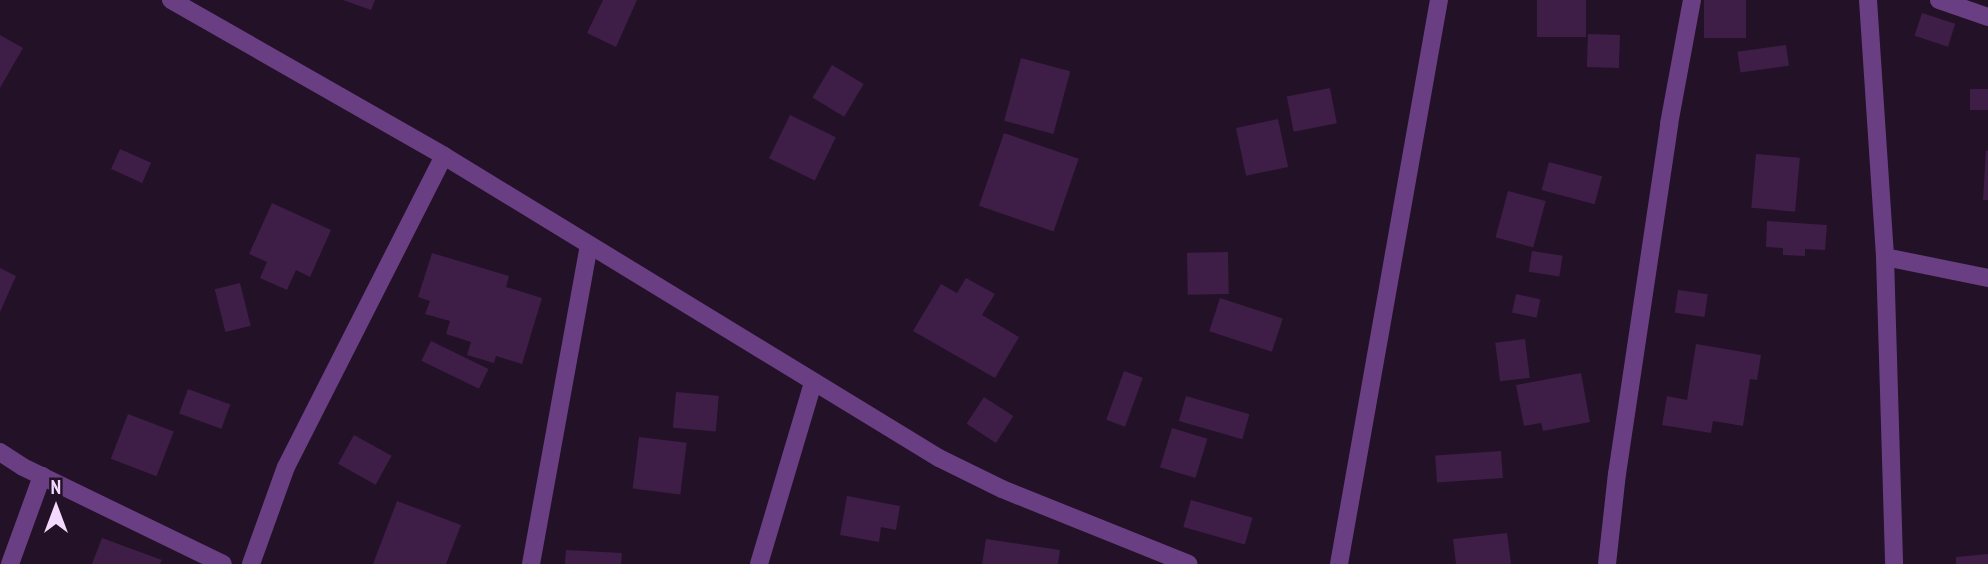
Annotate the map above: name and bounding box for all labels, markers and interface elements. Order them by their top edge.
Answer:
north arrow [21,473,91,543]
text: N [51,475,61,499]

